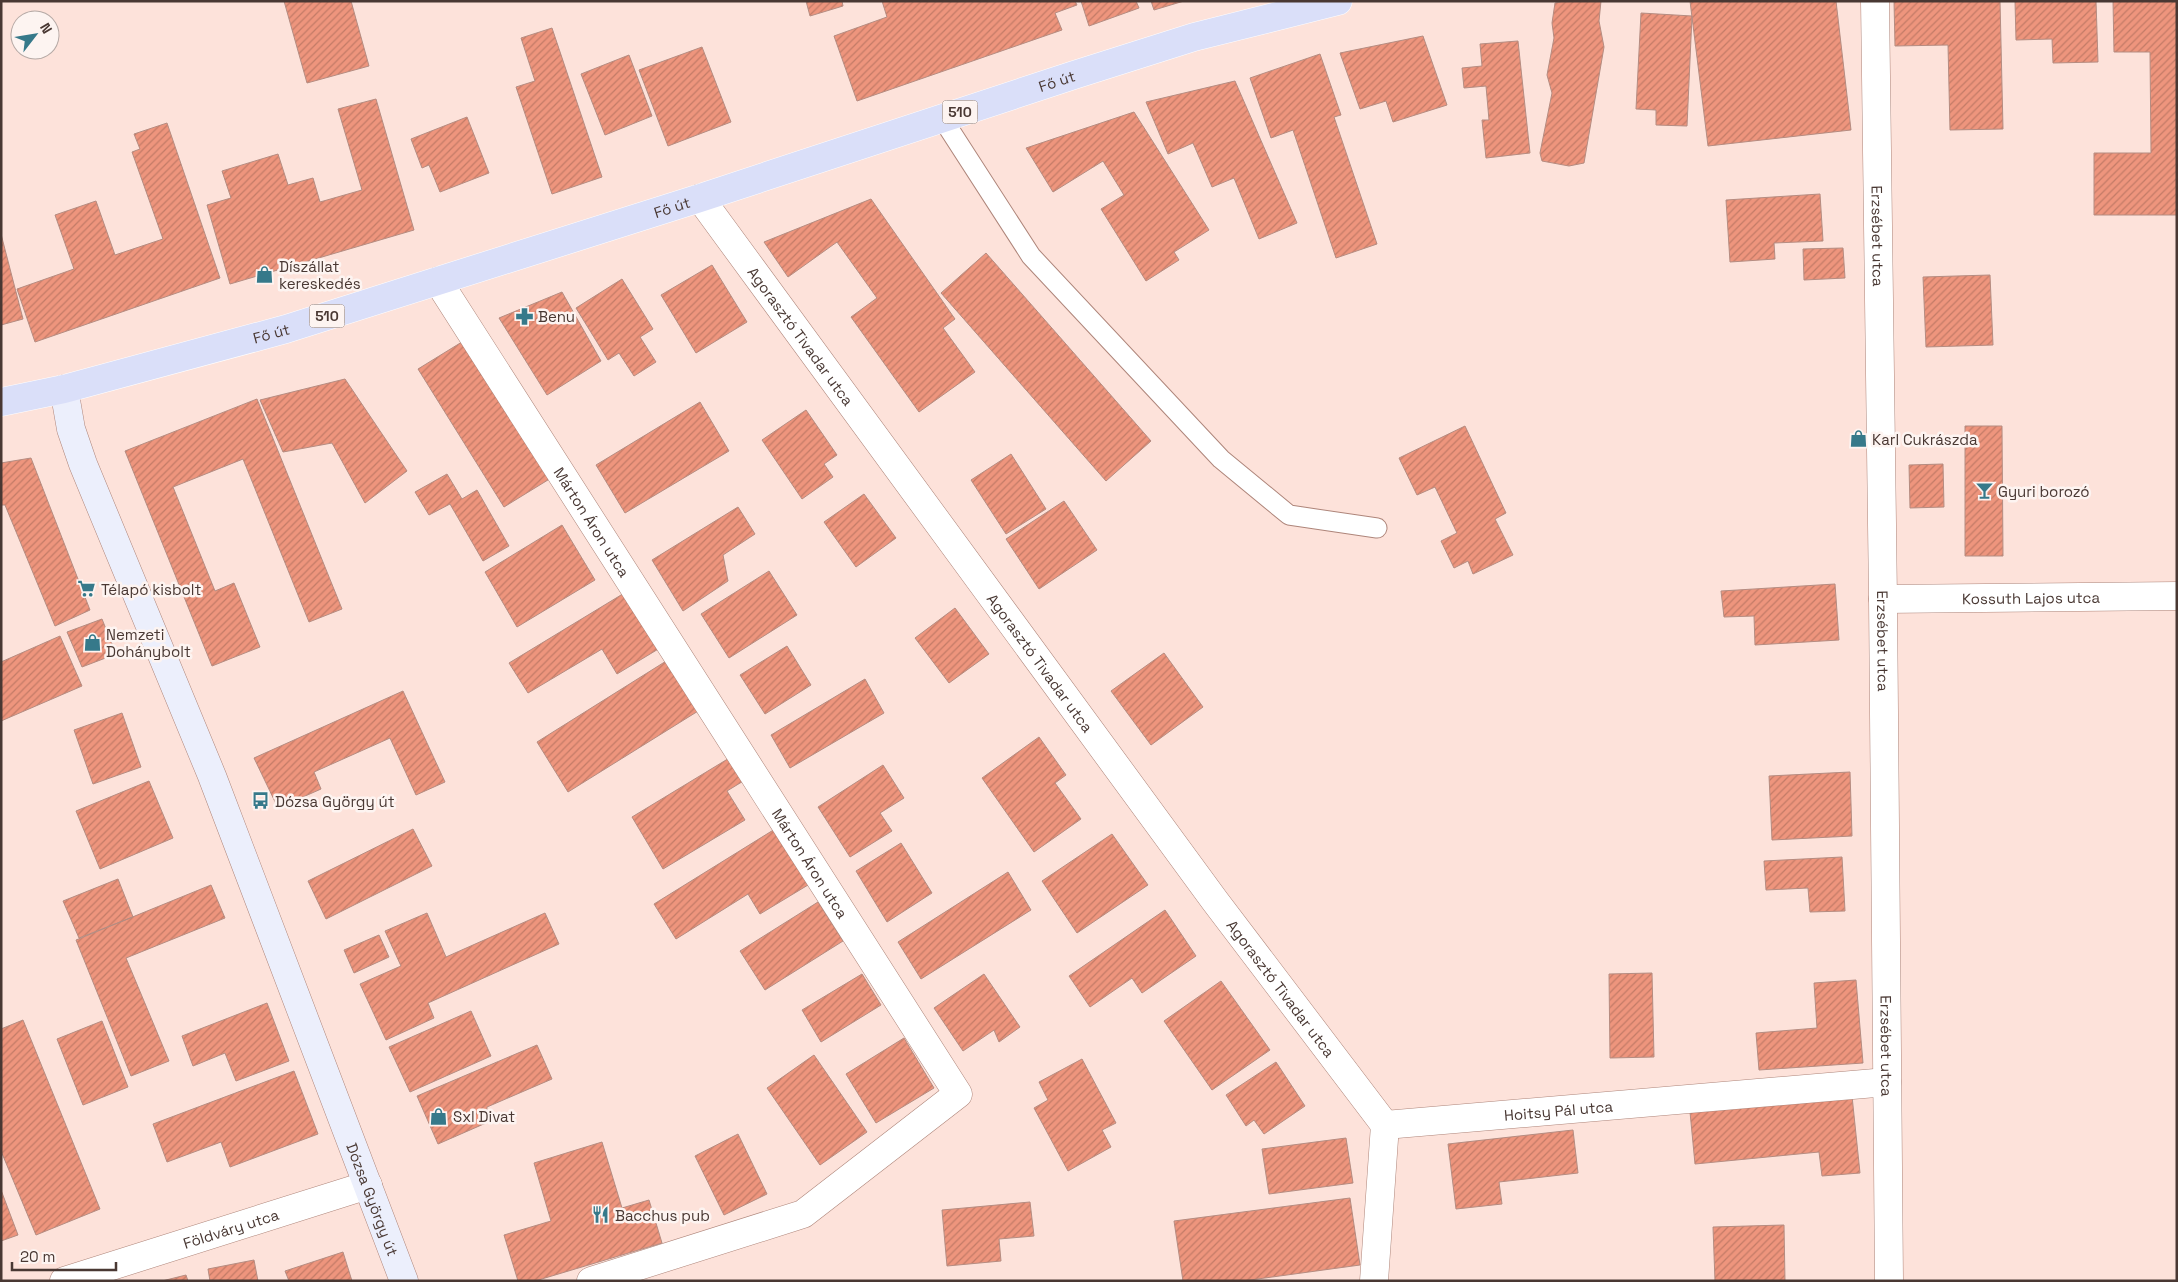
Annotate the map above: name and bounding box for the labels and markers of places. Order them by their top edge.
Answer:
place label: Díszállat kereskedés [279,257,361,293]
shop icon: Díszállat kereskedés [255,265,275,285]
pharmacy icon: Benu [514,306,534,326]
place label: Benu [538,307,575,326]
shop icon: Karl Cukrászda [1848,429,1868,449]
place label: Karl Cukrászda [1872,430,1978,449]
bar icon: Gyuri borozó [1974,481,1994,501]
place label: Gyuri borozó [1998,482,2090,501]
supermarket icon: Télapó kisbolt [77,579,97,599]
place label: Télapó kisbolt [101,580,202,599]
place label: Nemzeti Dohánybolt [106,625,191,661]
shop icon: Nemzeti Dohánybolt [82,633,102,653]
bus stop icon: Dózsa György út [251,791,271,811]
place label: Dózsa György út [275,792,395,811]
shop icon: Sxl Divat [429,1106,449,1126]
place label: Sxl Divat [453,1107,515,1126]
restaurant icon: Bacchus pub [591,1205,611,1225]
place label: Bacchus pub [615,1206,710,1225]

